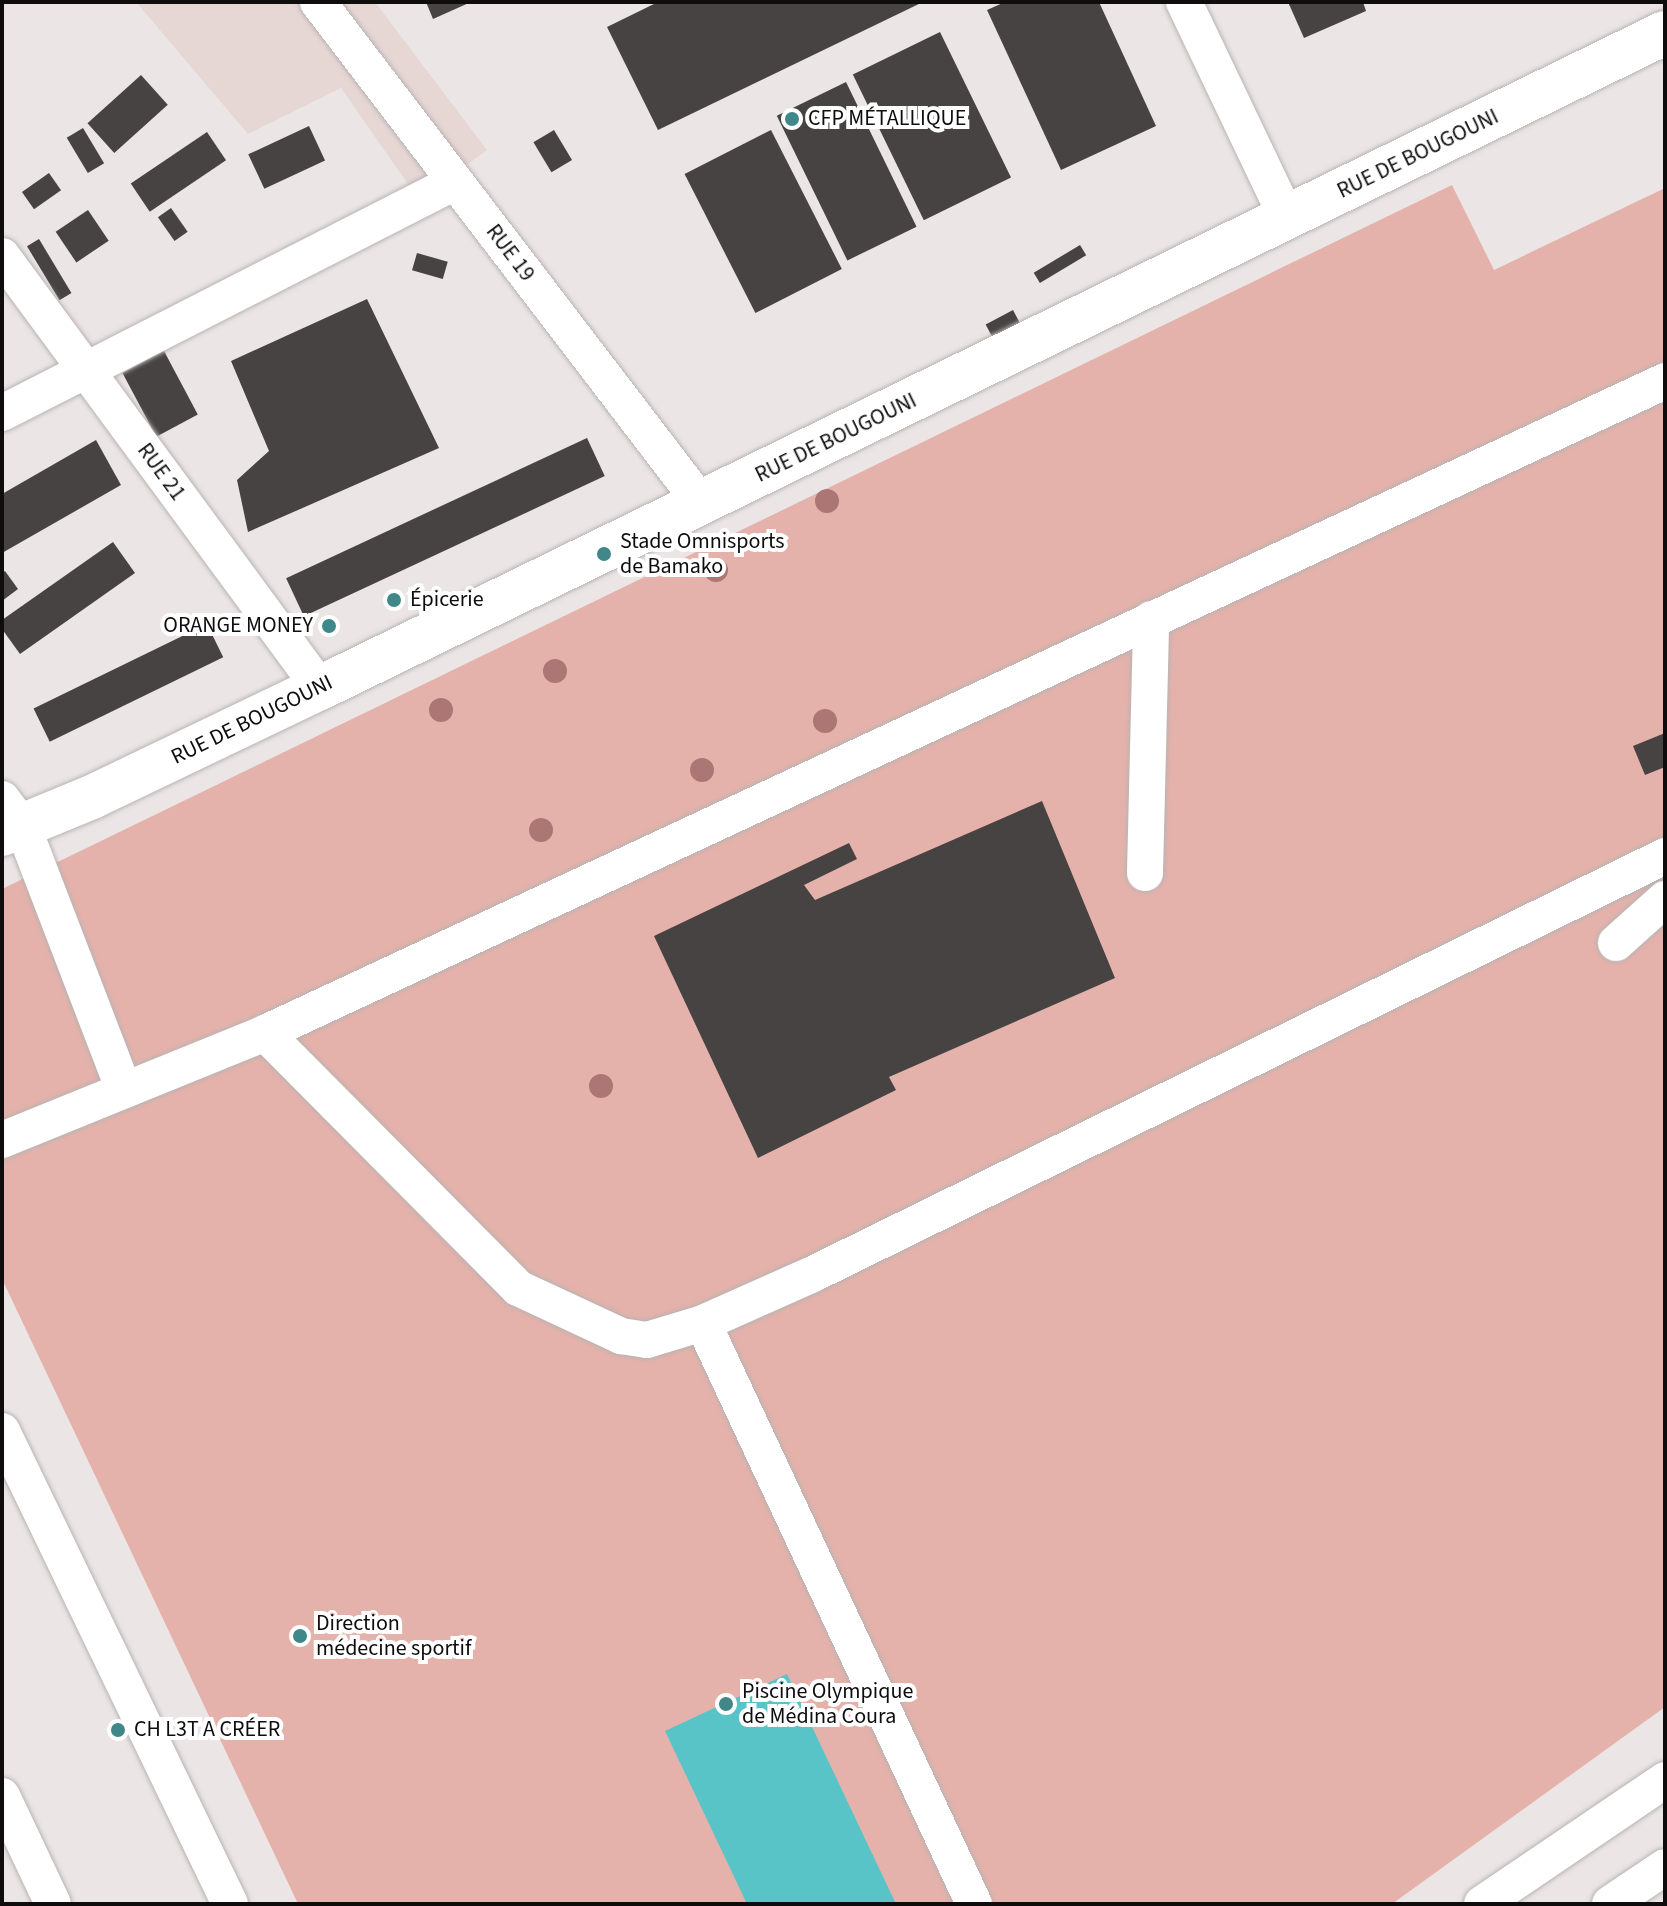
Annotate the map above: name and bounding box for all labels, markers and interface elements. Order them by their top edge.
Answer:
street label: RUE DE BOUGOUNI [1333,103,1503,205]
place label: CFP MÉTALLIQUE [808,106,966,132]
marker: CFP MÉTALLIQUE [783,110,801,128]
street label: RUE 19 [480,219,540,287]
street label: RUE DE BOUGOUNI [751,387,921,489]
street label: RUE 21 [131,438,191,506]
place label: Stade Omnisports de Bamako [620,528,785,580]
marker: Stade Omnisports de Bamako [595,545,613,563]
place label: Épicerie [410,587,484,613]
marker: Épicerie [385,591,403,609]
place label: ORANGE MONEY [163,613,313,639]
marker: ORANGE MONEY [320,617,338,635]
street label: RUE DE BOUGOUNI [167,669,337,771]
place label: Direction médecine sportif [316,1610,471,1662]
marker: Direction médecine sportif [291,1627,309,1645]
place label: Piscine Olympique de Médina Coura [742,1678,913,1730]
marker: Piscine Olympique de Médina Coura [717,1695,735,1713]
place label: CH L3T A CRÉER [134,1717,280,1743]
marker: CH L3T A CRÉER [109,1721,127,1739]

